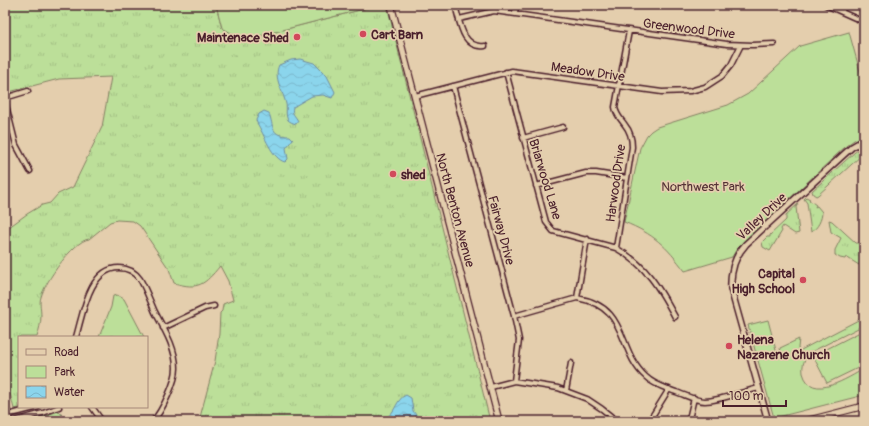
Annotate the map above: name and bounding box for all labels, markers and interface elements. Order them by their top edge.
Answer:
street label: Greenwood Drive [642,15,736,43]
place label: Cart Barn [371,27,424,43]
marker: Cart Barn [358,29,368,39]
place label: Maintenace Shed [197,30,289,46]
marker: Maintenace Shed [292,32,302,42]
street label: Meadow Drive [550,59,626,85]
street label: Briarwood Lane [525,137,565,222]
street label: Harwood Drive [603,143,629,223]
street label: North Benton Avenue [432,151,478,270]
place label: shed [401,167,426,183]
marker: shed [388,169,398,179]
park label: Northwest Park [661,179,745,195]
street label: Valley Drive [733,189,790,244]
street label: Fairway Drive [484,194,518,267]
place label: Capital High School [732,266,795,297]
marker: Capital High School [798,275,808,285]
place label: Helena Nazarene Church [737,332,830,363]
legend [18,336,148,408]
marker: Helena Nazarene Church [724,341,734,351]
text: Road [54,345,79,360]
text: Park [54,365,75,380]
scale bar [723,382,786,408]
text: Water [54,385,85,400]
text: 100 m [729,389,764,404]

